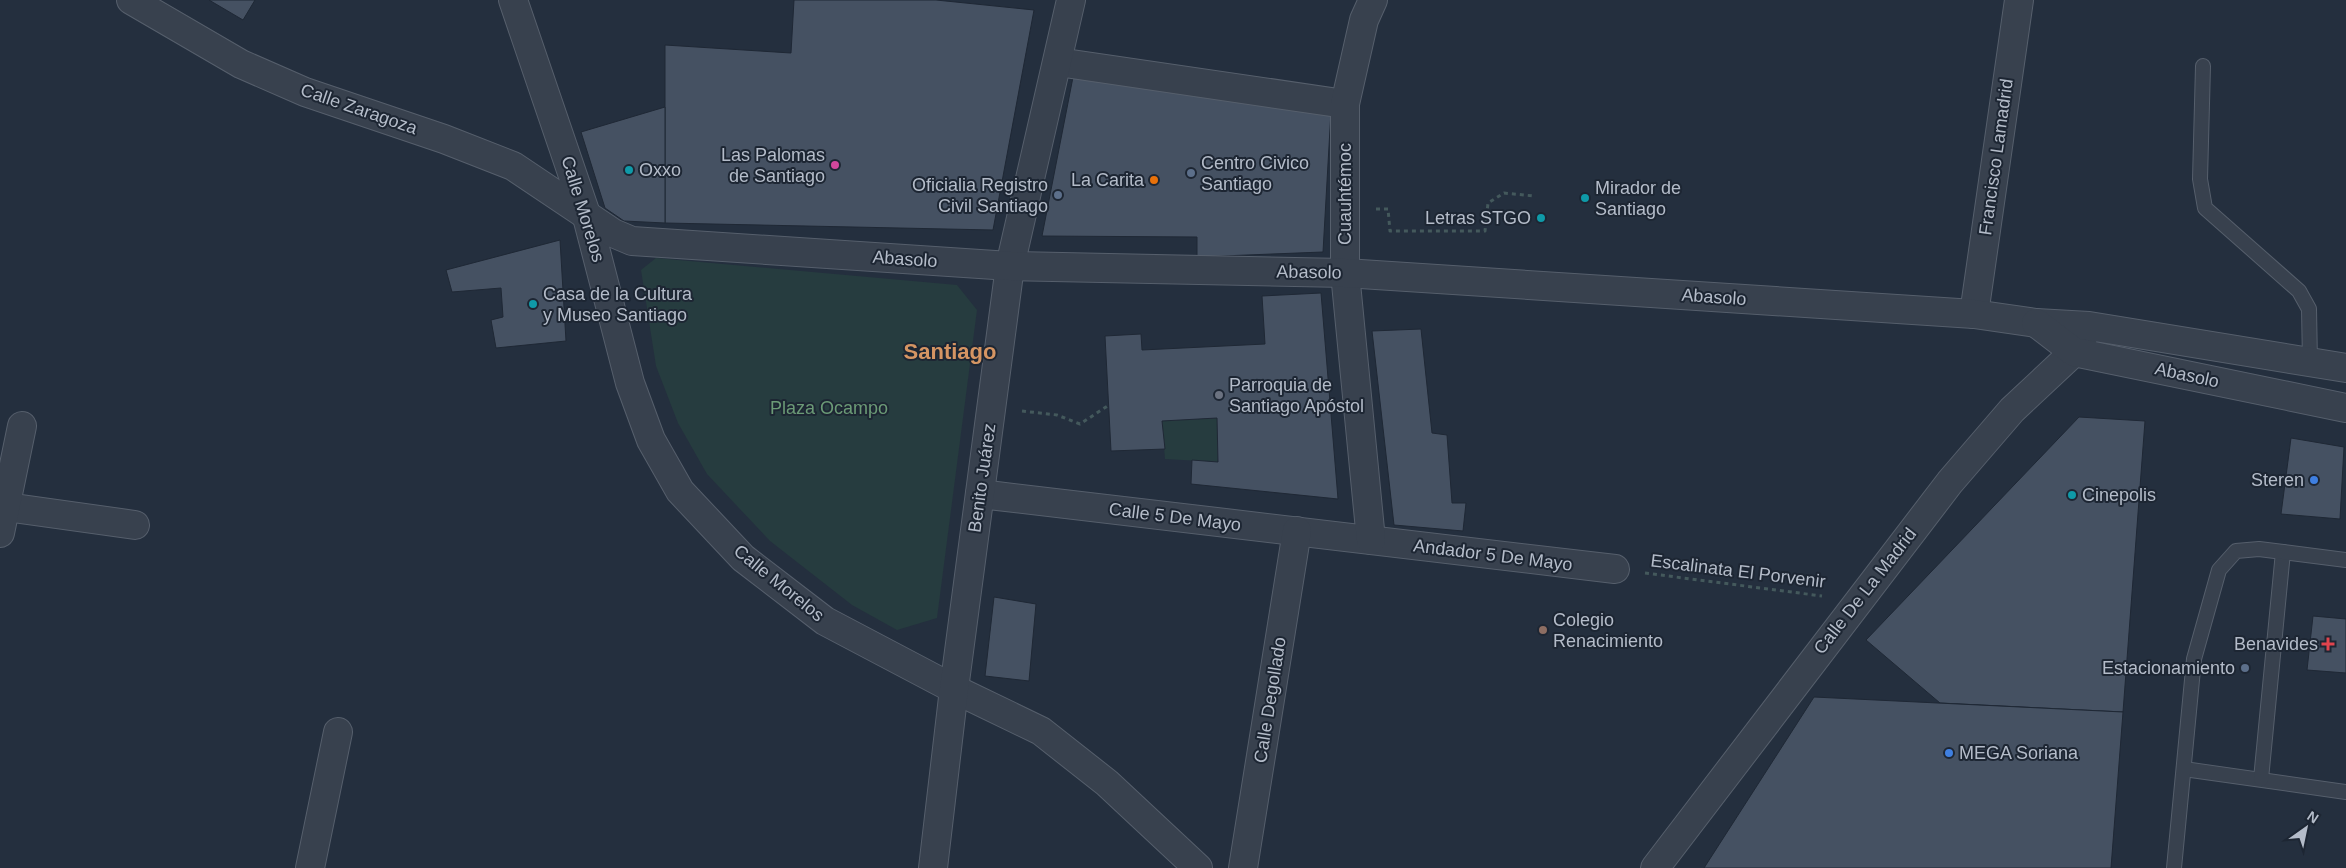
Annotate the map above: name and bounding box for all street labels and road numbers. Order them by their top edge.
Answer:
street label: Francisco Lamadrid [1975,77,2017,237]
street label: Calle Zaragoza [298,80,421,139]
street label: Cuauhtémoc [1335,143,1355,245]
street label: Calle Morelos [557,153,609,265]
street label: Abasolo [872,247,938,271]
street label: Abasolo [1276,261,1342,283]
street label: Abasolo [1681,285,1747,309]
street label: Abasolo [2153,358,2221,392]
street label: Benito Juárez [964,422,1000,534]
street label: Calle 5 De Mayo [1108,499,1242,535]
street label: Calle De La Madrid [1810,524,1920,658]
street label: Andador 5 De Mayo [1412,535,1574,575]
street label: Calle Morelos [730,541,828,625]
street label: Escalinata El Porvenir [1649,550,1827,592]
street label: Calle Degollado [1250,636,1290,764]

